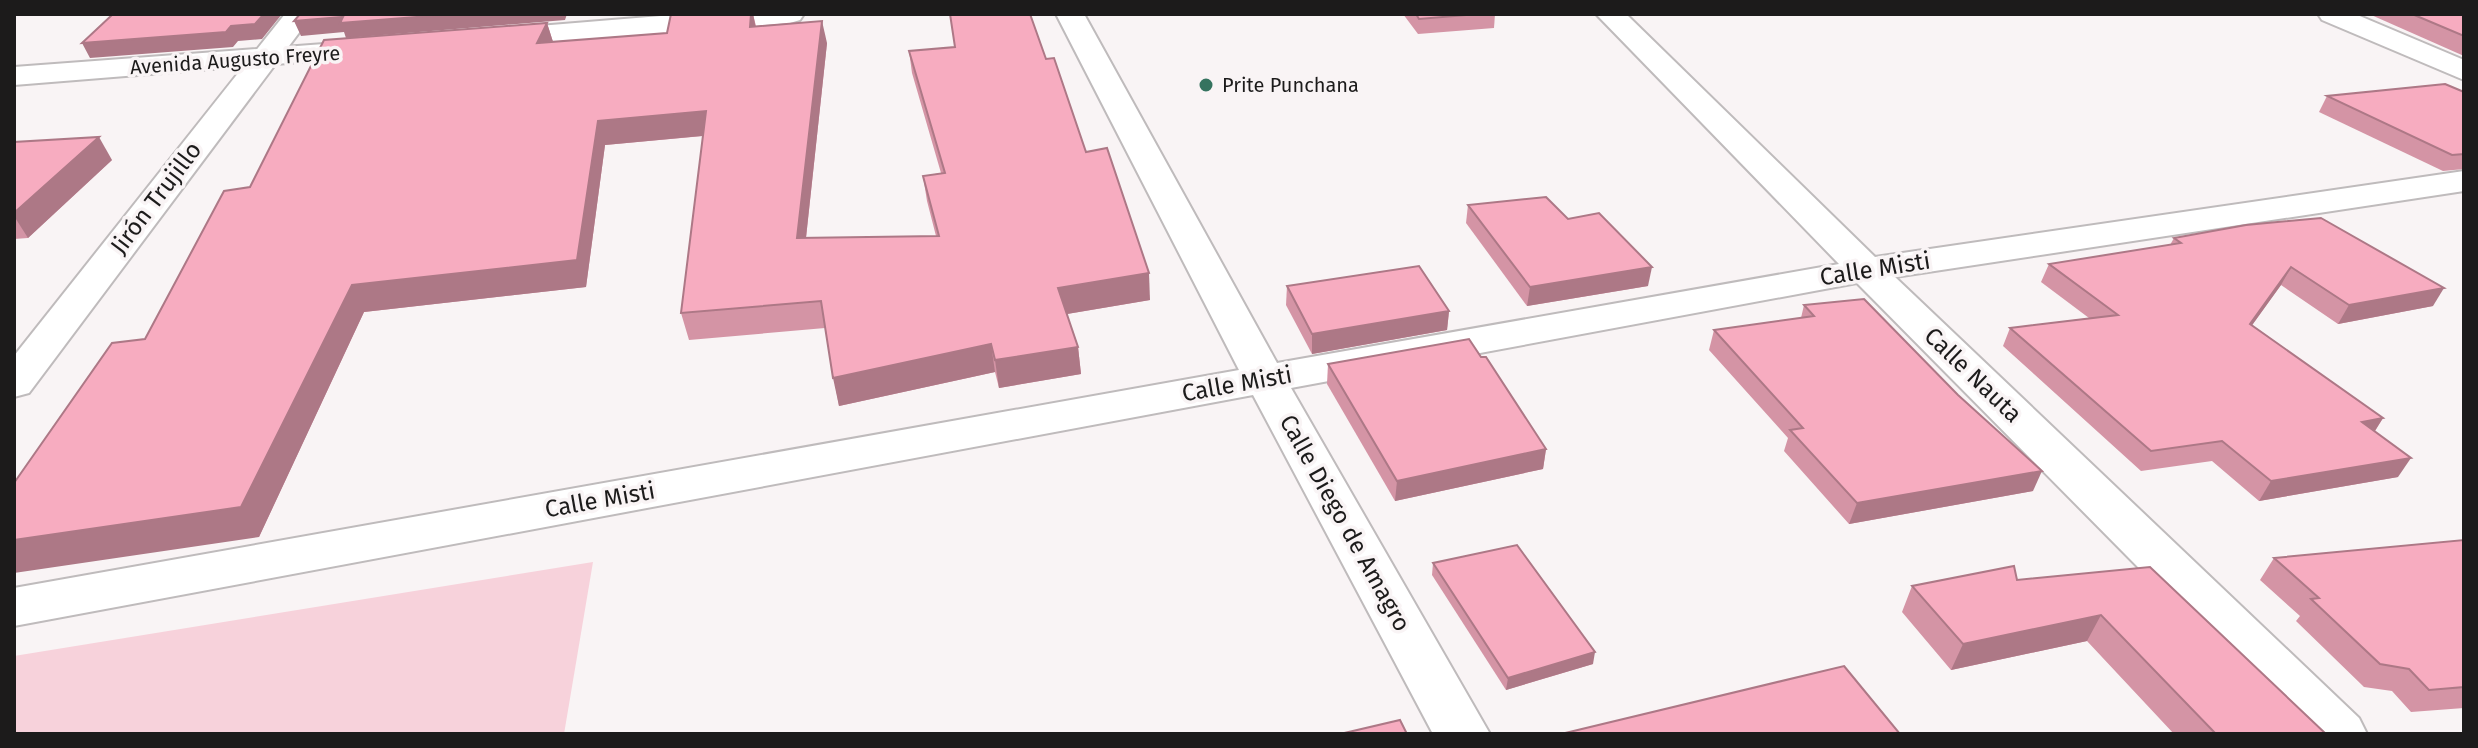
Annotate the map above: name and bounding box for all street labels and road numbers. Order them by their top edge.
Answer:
street label: Avenida Augusto Freyre [129,41,341,79]
street label: Jirón Trujillo [105,136,207,260]
street label: Calle Misti [1818,246,1932,292]
street label: Calle Nauta [1919,322,2027,428]
street label: Calle Misti [1180,361,1294,407]
street label: Calle Diego de Amagro [1274,410,1416,636]
street label: Calle Misti [543,477,657,523]

